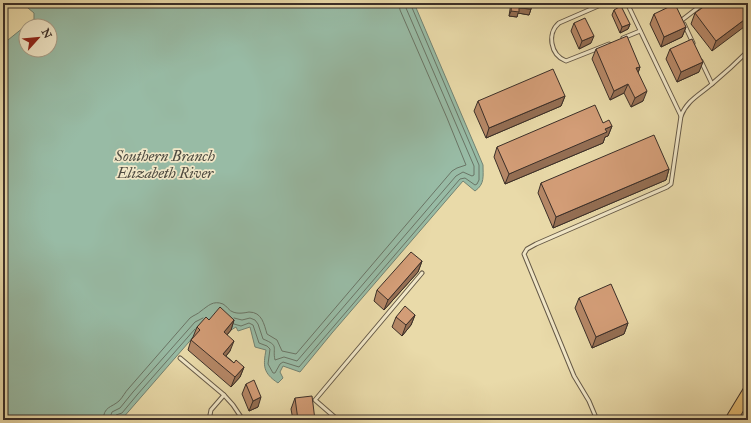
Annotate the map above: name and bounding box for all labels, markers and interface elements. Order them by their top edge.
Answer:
north arrow [18,18,58,58]
text: N [39,27,55,41]
water label: Southern Branch Elizabeth River [114,147,216,182]

